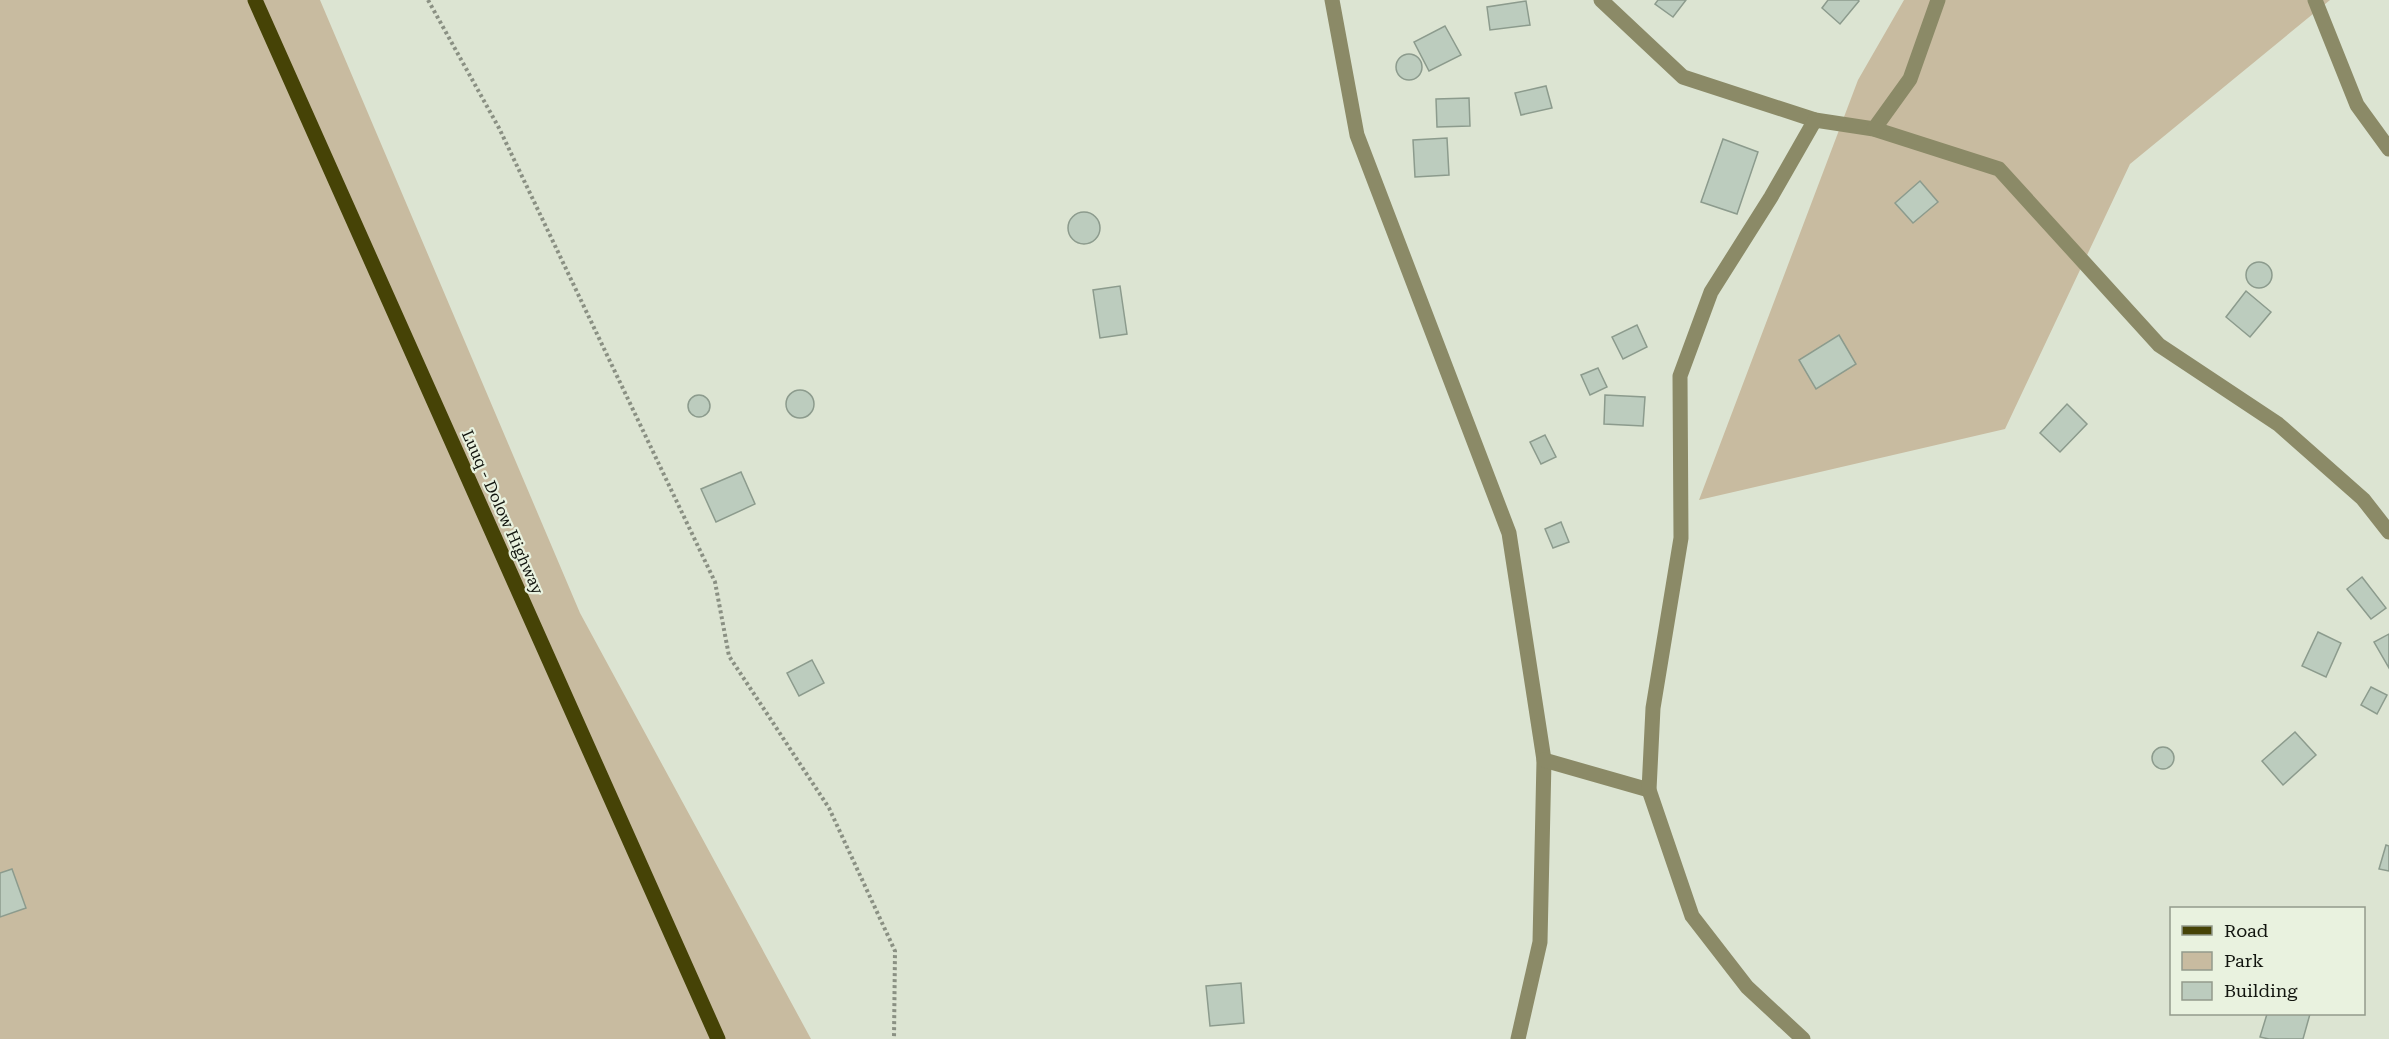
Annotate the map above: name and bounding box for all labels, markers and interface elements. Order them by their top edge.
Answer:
street label: Luuq - Dolow Highway [458,427,548,598]
legend [2170,907,2365,1015]
text: Road [2224,920,2269,941]
text: Park [2224,950,2264,971]
text: Building [2224,980,2298,1001]

